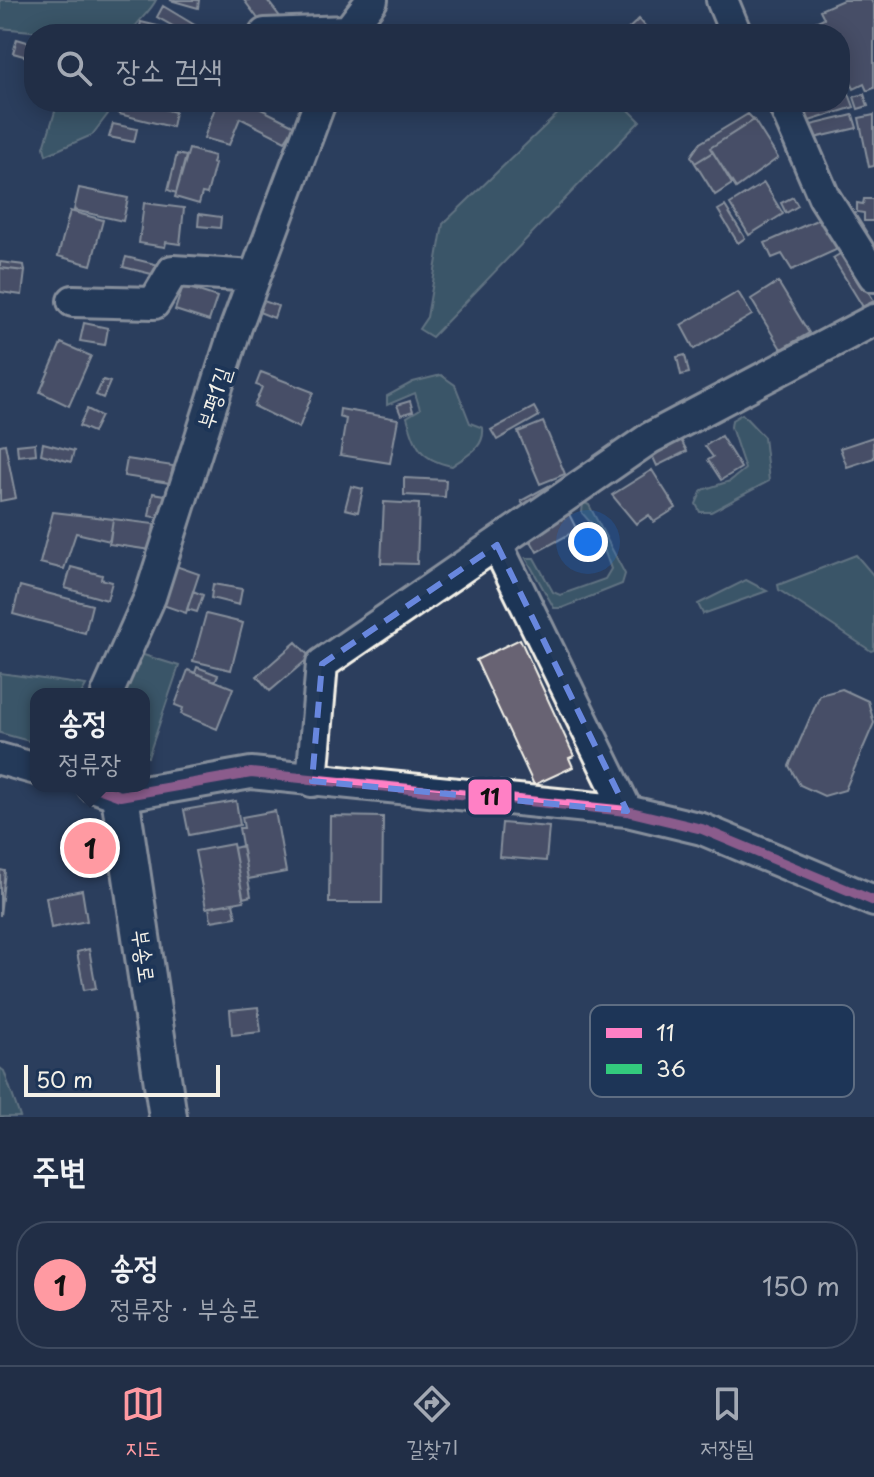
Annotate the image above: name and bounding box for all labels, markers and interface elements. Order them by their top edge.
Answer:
search box [24,24,850,112]
icon: search [52,46,96,90]
text: 장소 검색 [116,46,222,91]
street label: 부평1길 [187,362,238,433]
your location [568,522,608,562]
popup [30,688,150,792]
text: 송정 [59,698,107,743]
text: 정류장 [59,743,121,782]
line badge: 11 [467,778,513,816]
text: 11 [480,779,500,812]
pin: 1 [64,818,116,878]
street label: 부송로 [125,927,166,984]
legend [590,1005,854,1097]
text: 11 [656,1015,674,1048]
text: 36 [656,1051,686,1084]
scale bar [24,1061,220,1097]
text: 50 m [36,1062,93,1095]
text: 주변 [32,1143,87,1195]
text: 송정 [110,1243,158,1288]
text: 1 [54,1266,66,1305]
text: 150 m [762,1266,840,1305]
text: 정류장 · 부송로 [110,1288,260,1327]
tab: 지도 [121,1382,165,1463]
tab: 길찾기 [406,1382,459,1463]
tab: 저장됨 [700,1382,753,1463]

